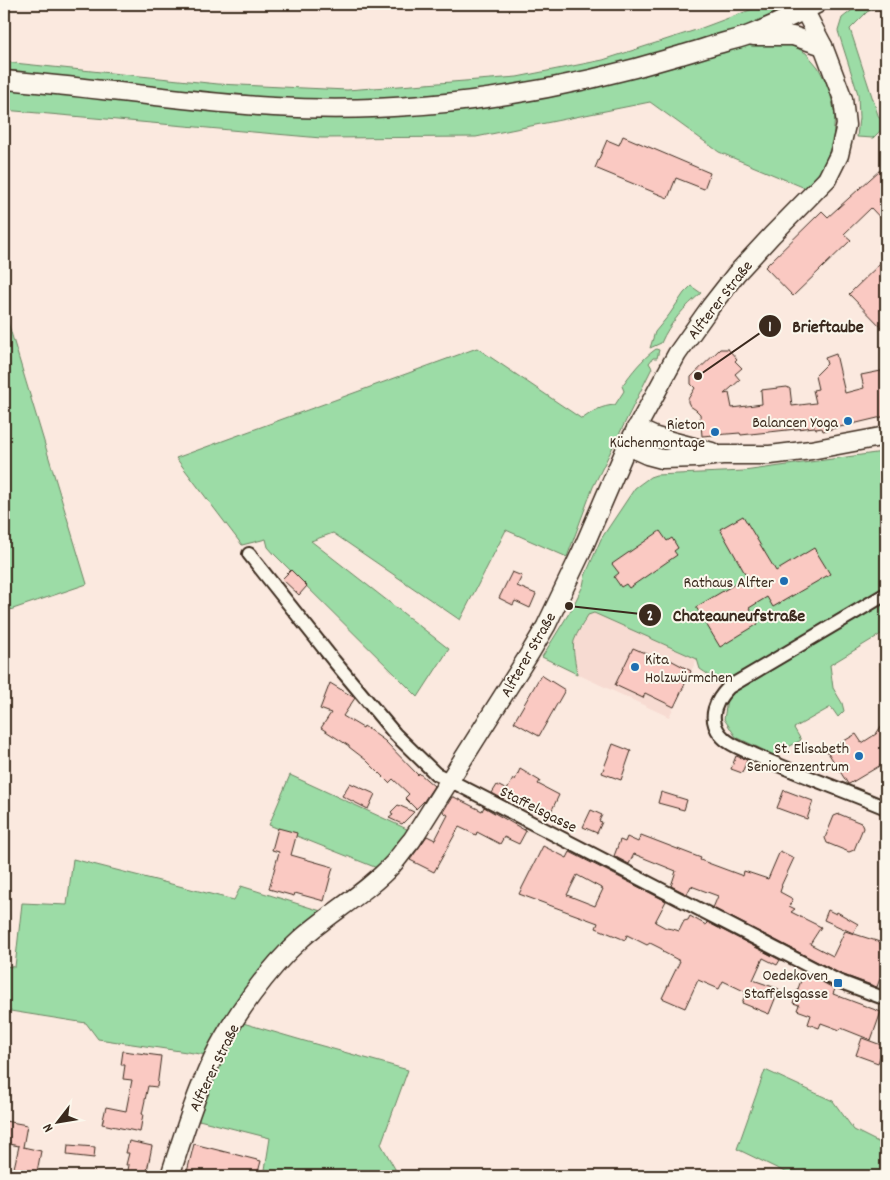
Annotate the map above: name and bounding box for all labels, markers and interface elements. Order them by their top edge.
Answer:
street label: Alfterer Straße [683,256,759,345]
callout: Brieftaube [757,309,874,342]
text: Brieftaube [792,316,864,341]
text: 1 [768,317,772,339]
place label: Balancen Yoga [752,412,838,435]
place label: Rieton Küchenmontage [610,414,705,455]
marker: Balancen Yoga [842,415,854,427]
marker: Rieton Küchenmontage [709,426,721,438]
place label: Rathaus Alfter [684,572,774,595]
marker: Rathaus Alfter [778,575,790,587]
callout: Chateauneufstraße [638,598,815,631]
text: Chateauneufstraße [673,605,805,630]
text: 2 [647,606,653,628]
street label: Alfterer Straße [496,608,563,702]
place label: Kita Holzwürmchen [645,649,733,690]
marker: Kita Holzwürmchen [629,661,641,673]
place label: St. Elisabeth Seniorenzentrum [747,738,849,779]
marker: St. Elisabeth Seniorenzentrum [853,750,865,762]
street label: Staffelsgasse [495,781,580,840]
place label: Oedekoven Staffelsgasse [744,965,828,1006]
marker: Oedekoven Staffelsgasse [832,977,844,989]
street label: Alfterer Straße [184,1020,246,1116]
north arrow [32,1098,82,1148]
text: N [38,1119,59,1136]

